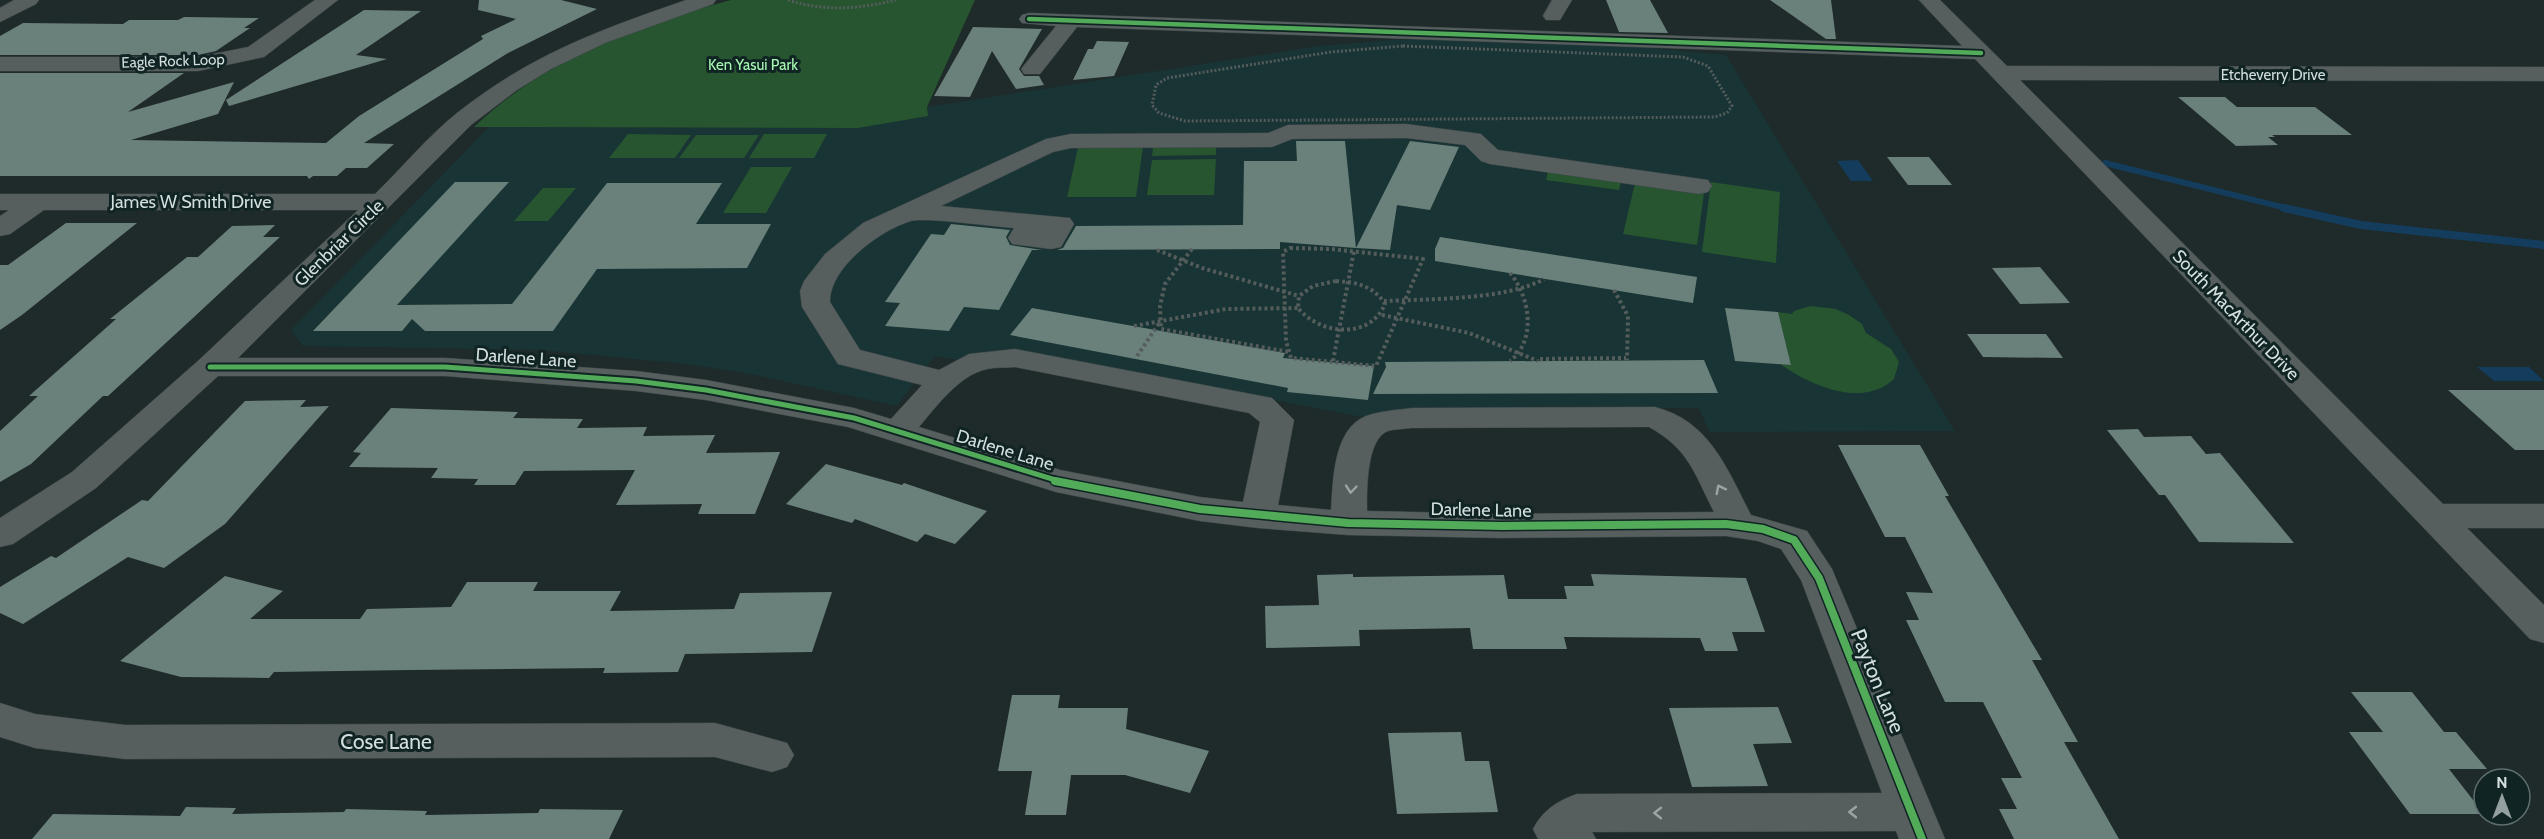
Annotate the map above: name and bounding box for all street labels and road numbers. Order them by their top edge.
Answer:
street label: Eagle Rock Loop [121,50,225,72]
street label: Etcheverry Drive [2221,66,2326,84]
street label: James W Smith Drive [110,191,271,213]
street label: Glenbriar Circle [290,195,388,291]
street label: South MacArthur Drive [2168,245,2304,385]
street label: Darlene Lane [475,344,577,372]
street label: Darlene Lane [954,425,1056,475]
street label: Darlene Lane [1430,498,1532,522]
street label: Payton Lane [1846,625,1910,737]
street label: Cose Lane [340,729,432,754]

